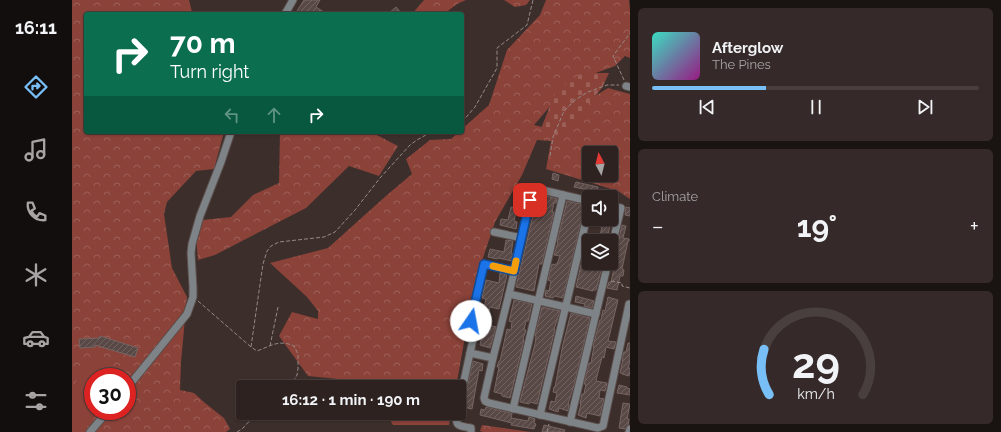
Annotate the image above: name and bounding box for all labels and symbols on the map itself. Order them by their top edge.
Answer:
north arrow [582,146,618,182]
pin [513,183,547,217]
position arrow [450,300,492,342]
speed limit sign: 30 [84,368,136,420]

